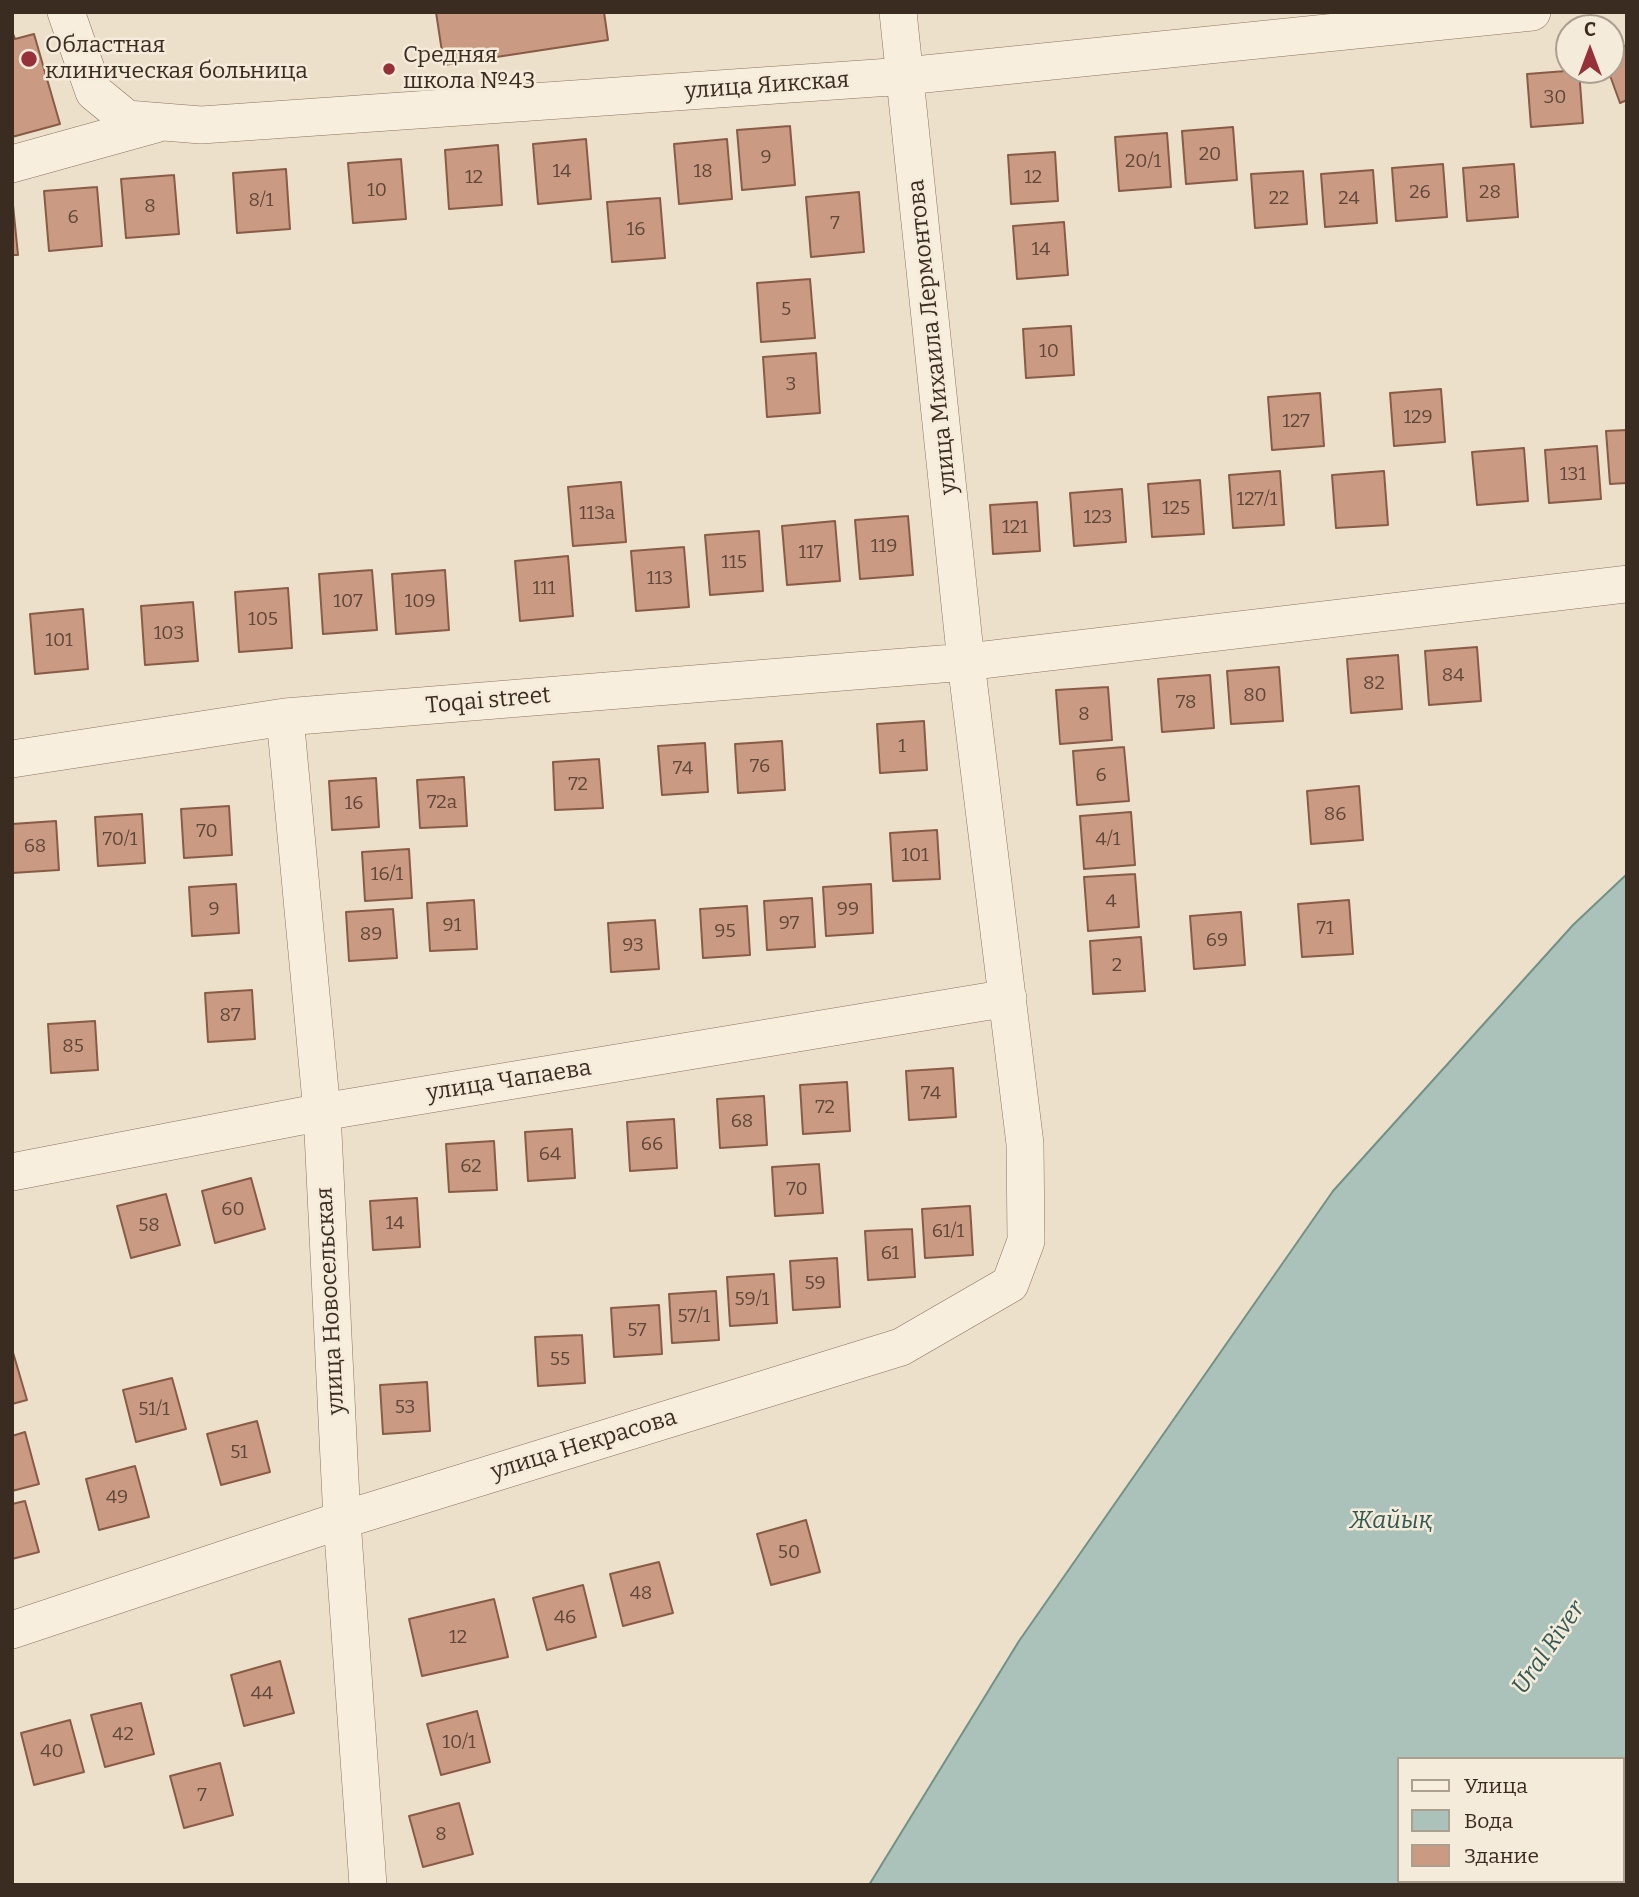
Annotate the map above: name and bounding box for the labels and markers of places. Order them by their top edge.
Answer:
place label: Областная клиническая больница [45,32,308,86]
place label: Средняя школа №43 [403,42,535,96]
marker: Областная клиническая больница [19,49,39,69]
marker: Средняя школа №43 [381,61,397,77]

